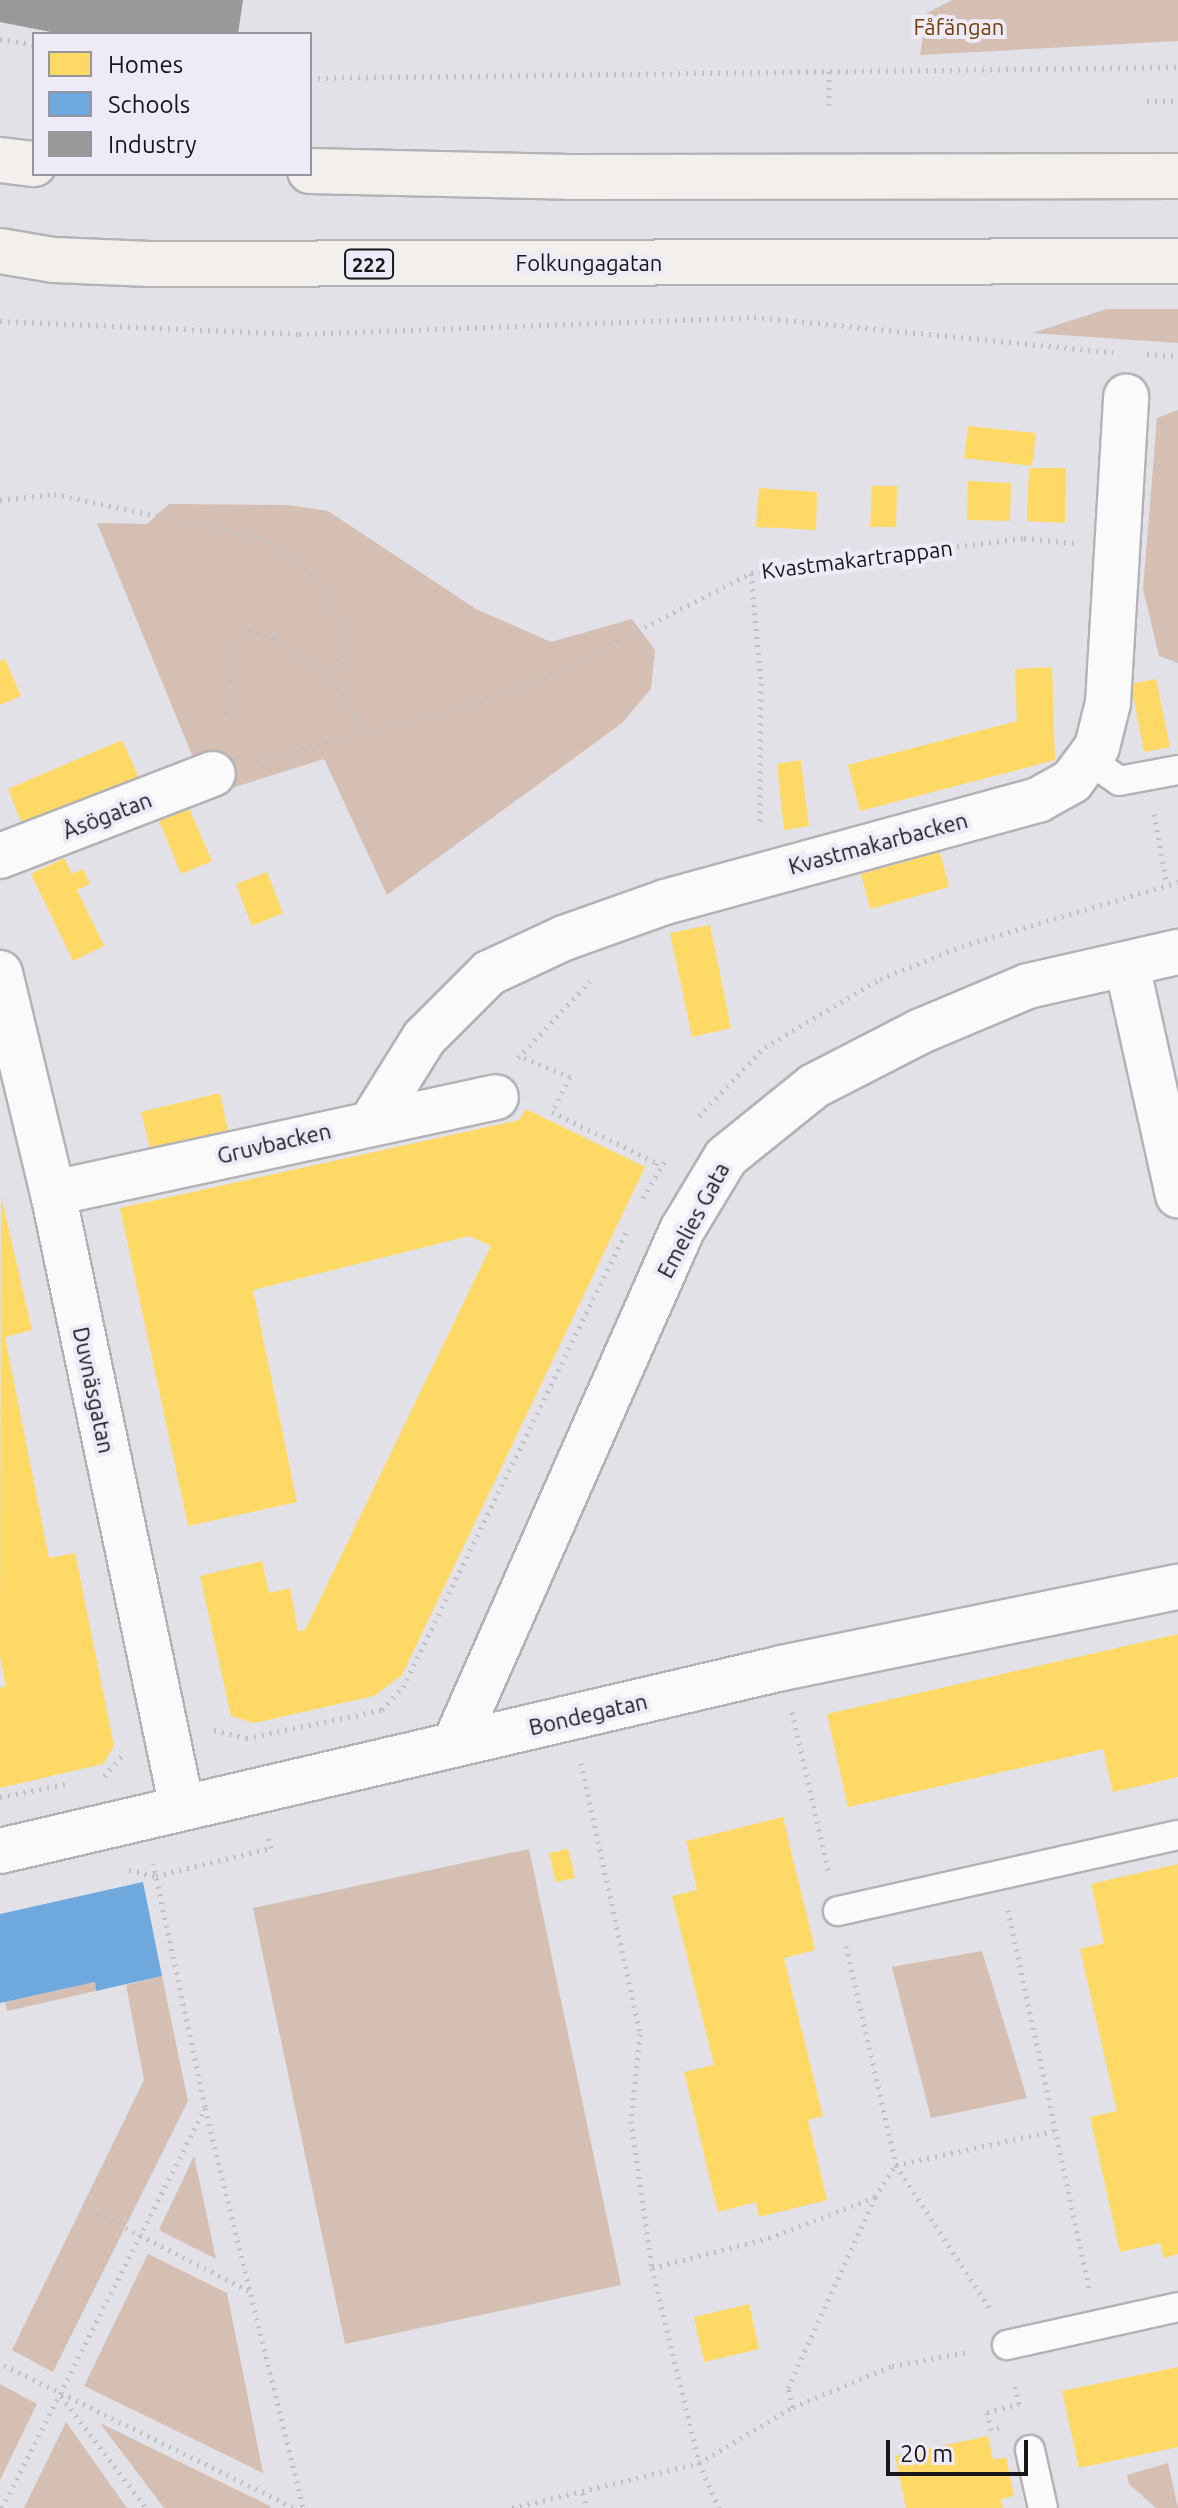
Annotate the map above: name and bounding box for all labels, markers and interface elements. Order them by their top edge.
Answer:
park label: Fåfängan [914,14,1004,40]
legend [32,32,312,176]
text: Homes [108,51,183,78]
text: Schools [108,91,190,118]
text: Industry [108,131,197,158]
road number: 222 [343,248,395,280]
street label: Folkungagatan [516,250,662,276]
street label: Kvastmakartrappan [760,534,954,584]
street label: Åsögatan [59,786,155,844]
street label: Kvastmakarbacken [786,806,970,880]
street label: Gruvbacken [215,1117,333,1169]
street label: Emelies Gata [652,1158,734,1282]
street label: Duvnäsgatan [68,1324,120,1456]
street label: Bondegatan [526,1688,650,1740]
scale bar [890,2424,1032,2474]
text: 20 m [900,2440,953,2467]

